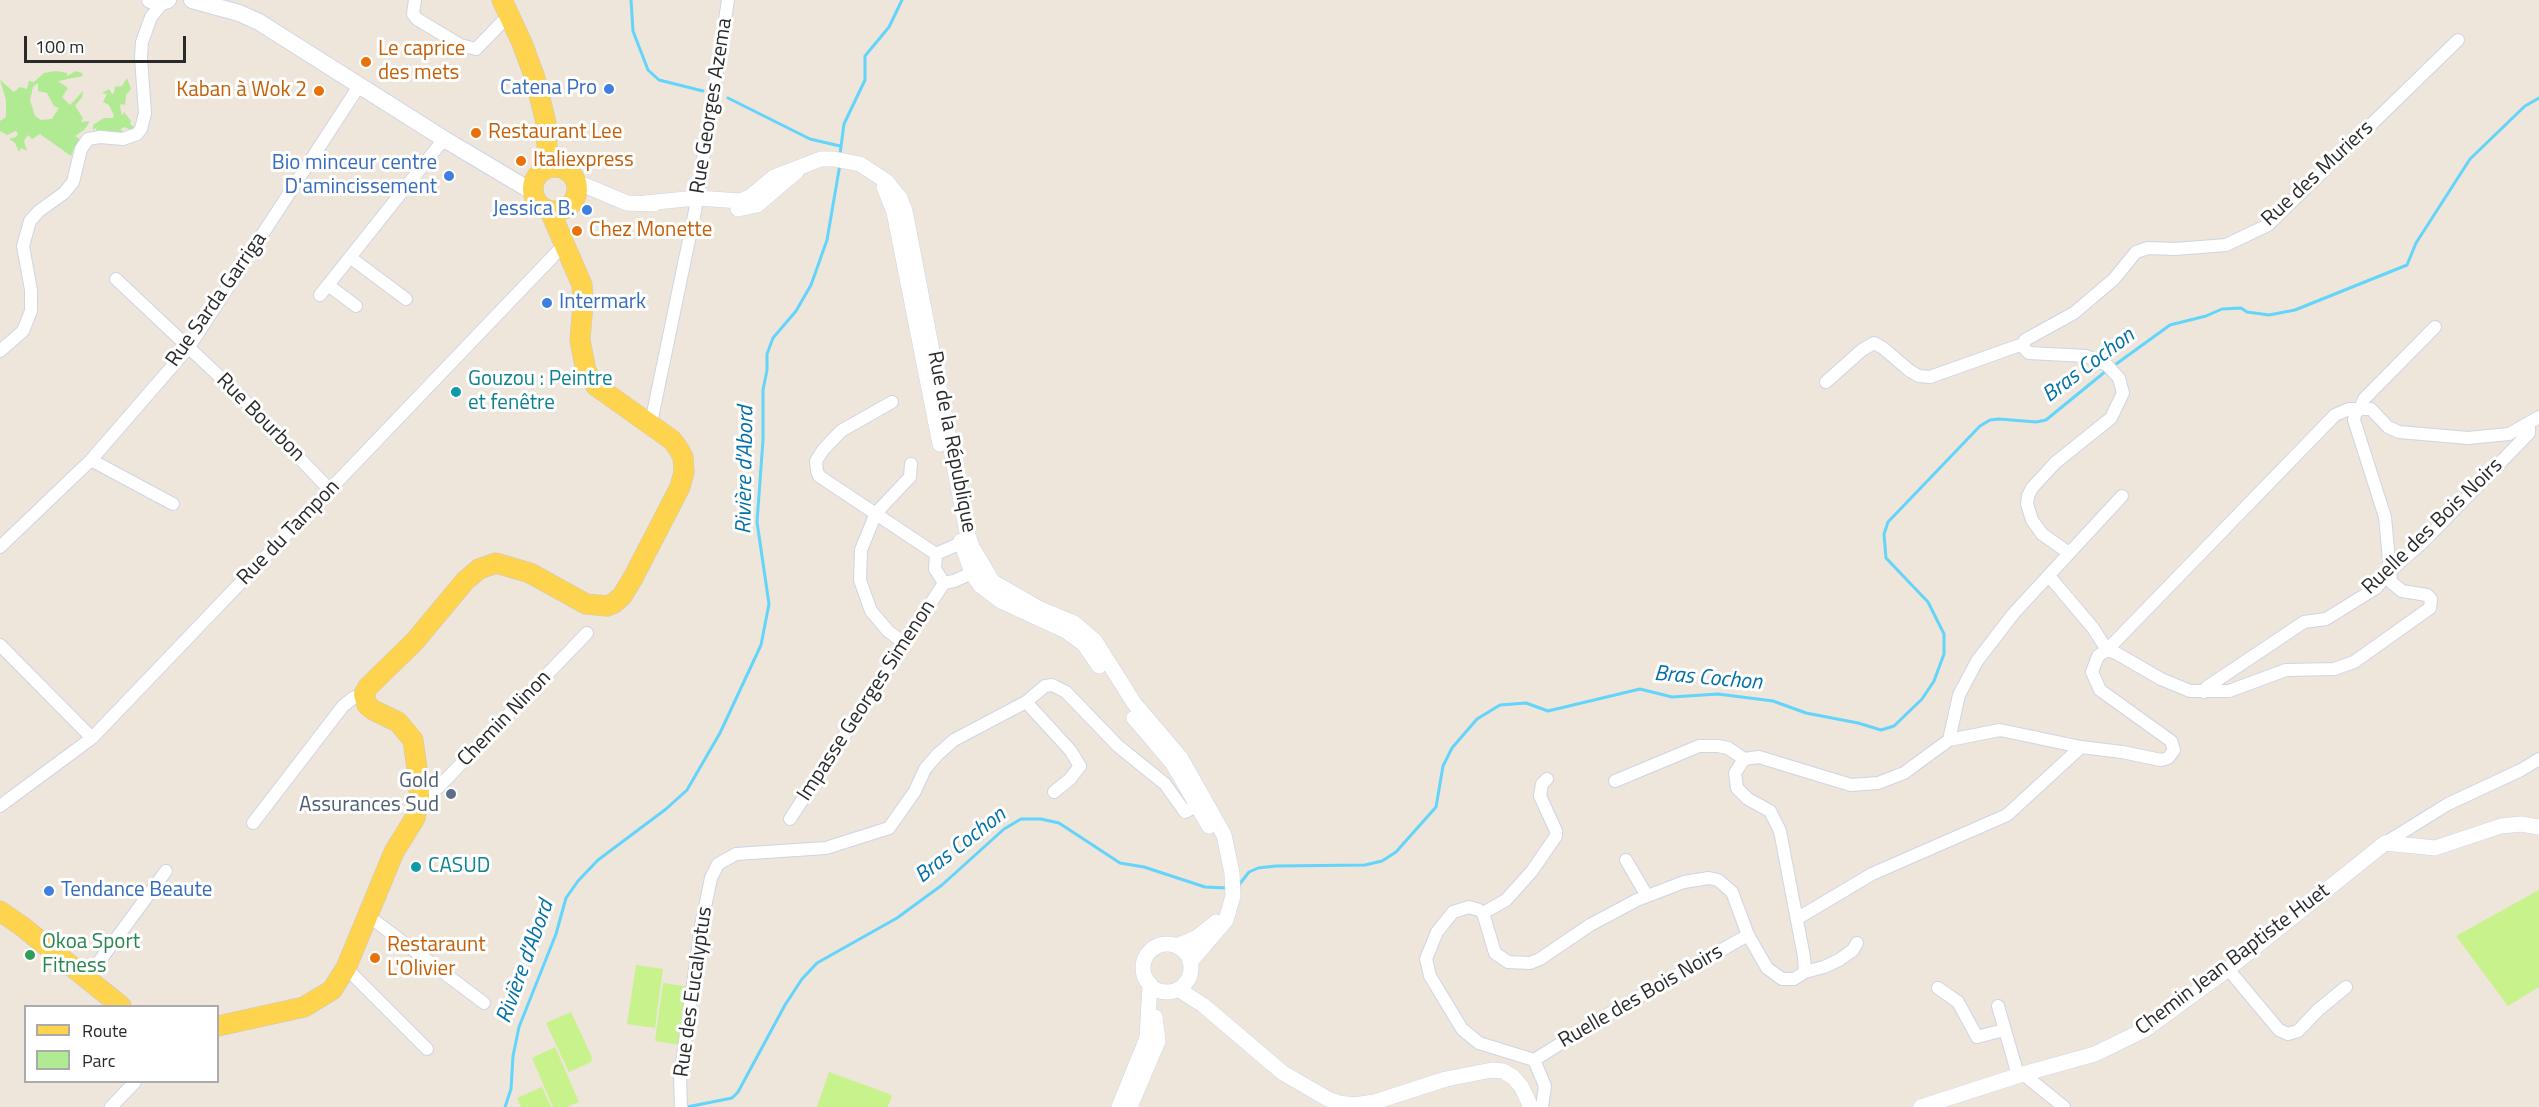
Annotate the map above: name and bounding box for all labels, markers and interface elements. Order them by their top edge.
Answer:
street label: Rue Georges Azema [686,16,738,196]
scale bar [27,24,189,62]
text: 100 m [35,33,84,60]
place label: Le caprice des mets [378,37,465,87]
marker: Le caprice des mets [359,55,373,69]
place label: Catena Pro [500,76,597,102]
place label: Kaban à Wok 2 [176,78,307,104]
marker: Catena Pro [602,82,616,96]
marker: Kaban à Wok 2 [312,84,326,98]
street label: Rue des Muriers [2257,116,2379,232]
place label: Restaurant Lee [488,120,622,146]
marker: Restaurant Lee [469,126,483,140]
place label: Italiexpress [533,148,634,174]
place label: Bio minceur centre D'amincissement [272,151,437,201]
marker: Italiexpress [514,154,528,168]
marker: Bio minceur centre D'amincissement [442,169,456,183]
place label: Jessica B. [493,197,575,223]
marker: Jessica B. [580,203,594,217]
place label: Chez Monette [589,218,712,244]
marker: Chez Monette [570,224,584,238]
street label: Rue Sarda Garriga [161,228,273,372]
place label: Intermark [559,290,646,316]
marker: Intermark [540,296,554,310]
water label: Bras Cochon [2038,323,2140,409]
street label: Rue de la République [921,349,981,535]
place label: Gouzou : Peintre et fenêtre [468,367,613,417]
street label: Rue Bourbon [210,368,310,468]
marker: Gouzou : Peintre et fenêtre [449,385,463,399]
water label: Rivière d'Abord [732,406,760,534]
street label: Ruelle des Bois Noirs [2358,454,2508,600]
street label: Rue du Tampon [232,475,346,591]
street label: Impasse Georges Simenon [793,596,941,806]
water label: Bras Cochon [1653,661,1763,697]
street label: Chemin Ninon [453,666,557,772]
place label: Gold Assurances Sud [299,769,439,819]
marker: Gold Assurances Sud [444,787,458,801]
water label: Bras Cochon [910,802,1012,890]
place label: CASUD [428,854,490,880]
marker: CASUD [409,860,423,874]
place label: Tendance Beaute [61,878,212,904]
street label: Chemin Jean Baptiste Huet [2131,879,2335,1041]
marker: Tendance Beaute [42,884,56,898]
water label: Rivière d'Abord [492,897,560,1027]
street label: Rue des Eucalyptus [670,905,718,1079]
place label: Okoa Sport Fitness [42,930,140,980]
place label: Restaraunt L'Olivier [387,933,486,983]
street label: Ruelle des Bois Noirs [1554,940,1728,1054]
marker: Okoa Sport Fitness [23,948,37,962]
marker: Restaraunt L'Olivier [368,951,382,965]
legend [24,1005,219,1083]
text: Route [82,1017,127,1044]
text: Parc [82,1047,116,1074]

